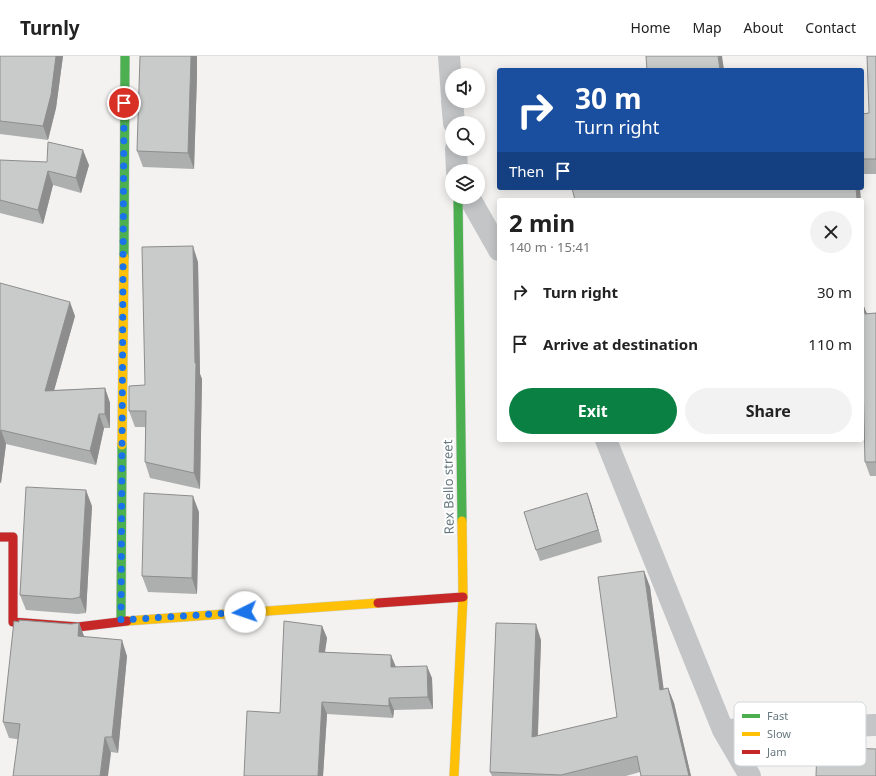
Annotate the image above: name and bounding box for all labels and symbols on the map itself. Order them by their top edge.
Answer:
pin [107,86,141,120]
street label: Rex Bello street [438,439,458,534]
position arrow [224,591,266,633]
legend [734,702,866,766]
text: Fast [767,708,788,723]
text: Slow [767,726,791,741]
text: Jam [766,744,786,759]

